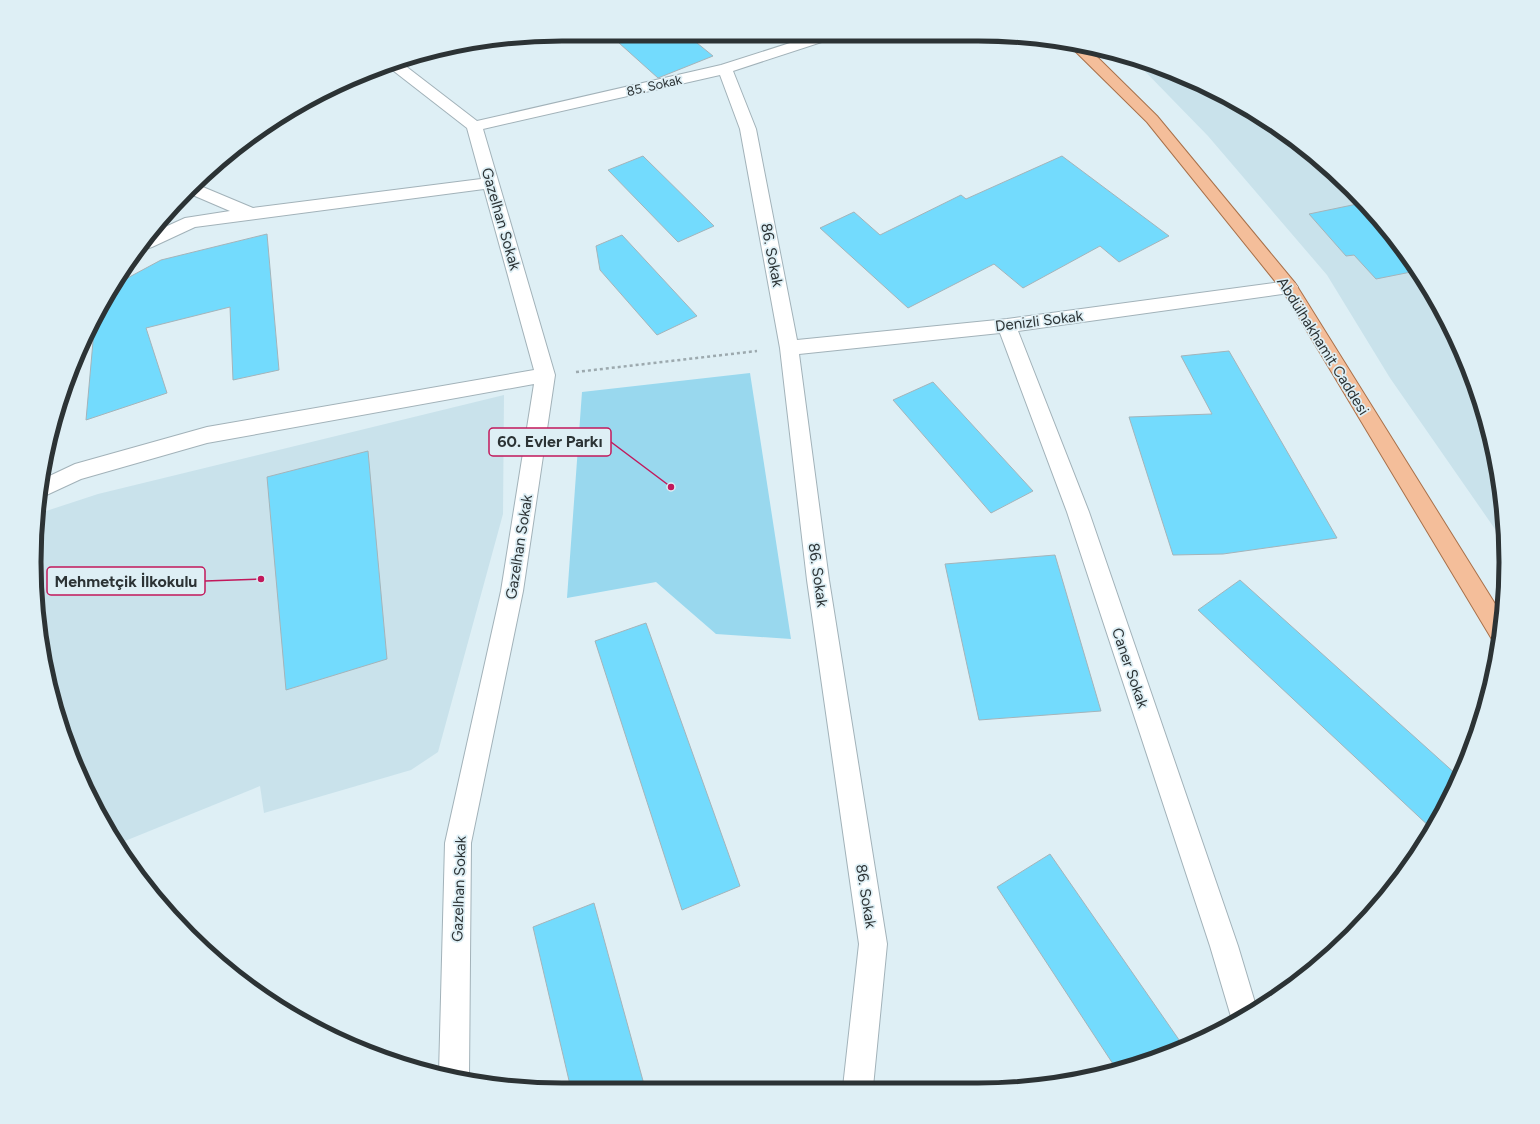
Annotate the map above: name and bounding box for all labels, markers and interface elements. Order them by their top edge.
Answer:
street label: 85. Sokak [625,72,684,99]
street label: Gazelhan Sokak [478,166,524,273]
street label: 86. Sokak [757,222,787,289]
street label: Abdülhakhamit Caddesi [1273,274,1373,418]
street label: Denizli Sokak [994,307,1085,335]
callout: 60. Evler Parkı [489,428,611,456]
text: 60. Evler Parkı [497,432,603,451]
street label: Gazelhan Sokak [502,493,536,601]
street label: 86. Sokak [805,542,831,609]
callout: Mehmetçik İlkokulu [47,567,205,595]
text: Mehmetçik İlkokulu [55,572,197,591]
street label: Caner Sokak [1108,625,1152,711]
street label: Gazelhan Sokak [448,835,470,942]
street label: 86. Sokak [852,863,880,930]

